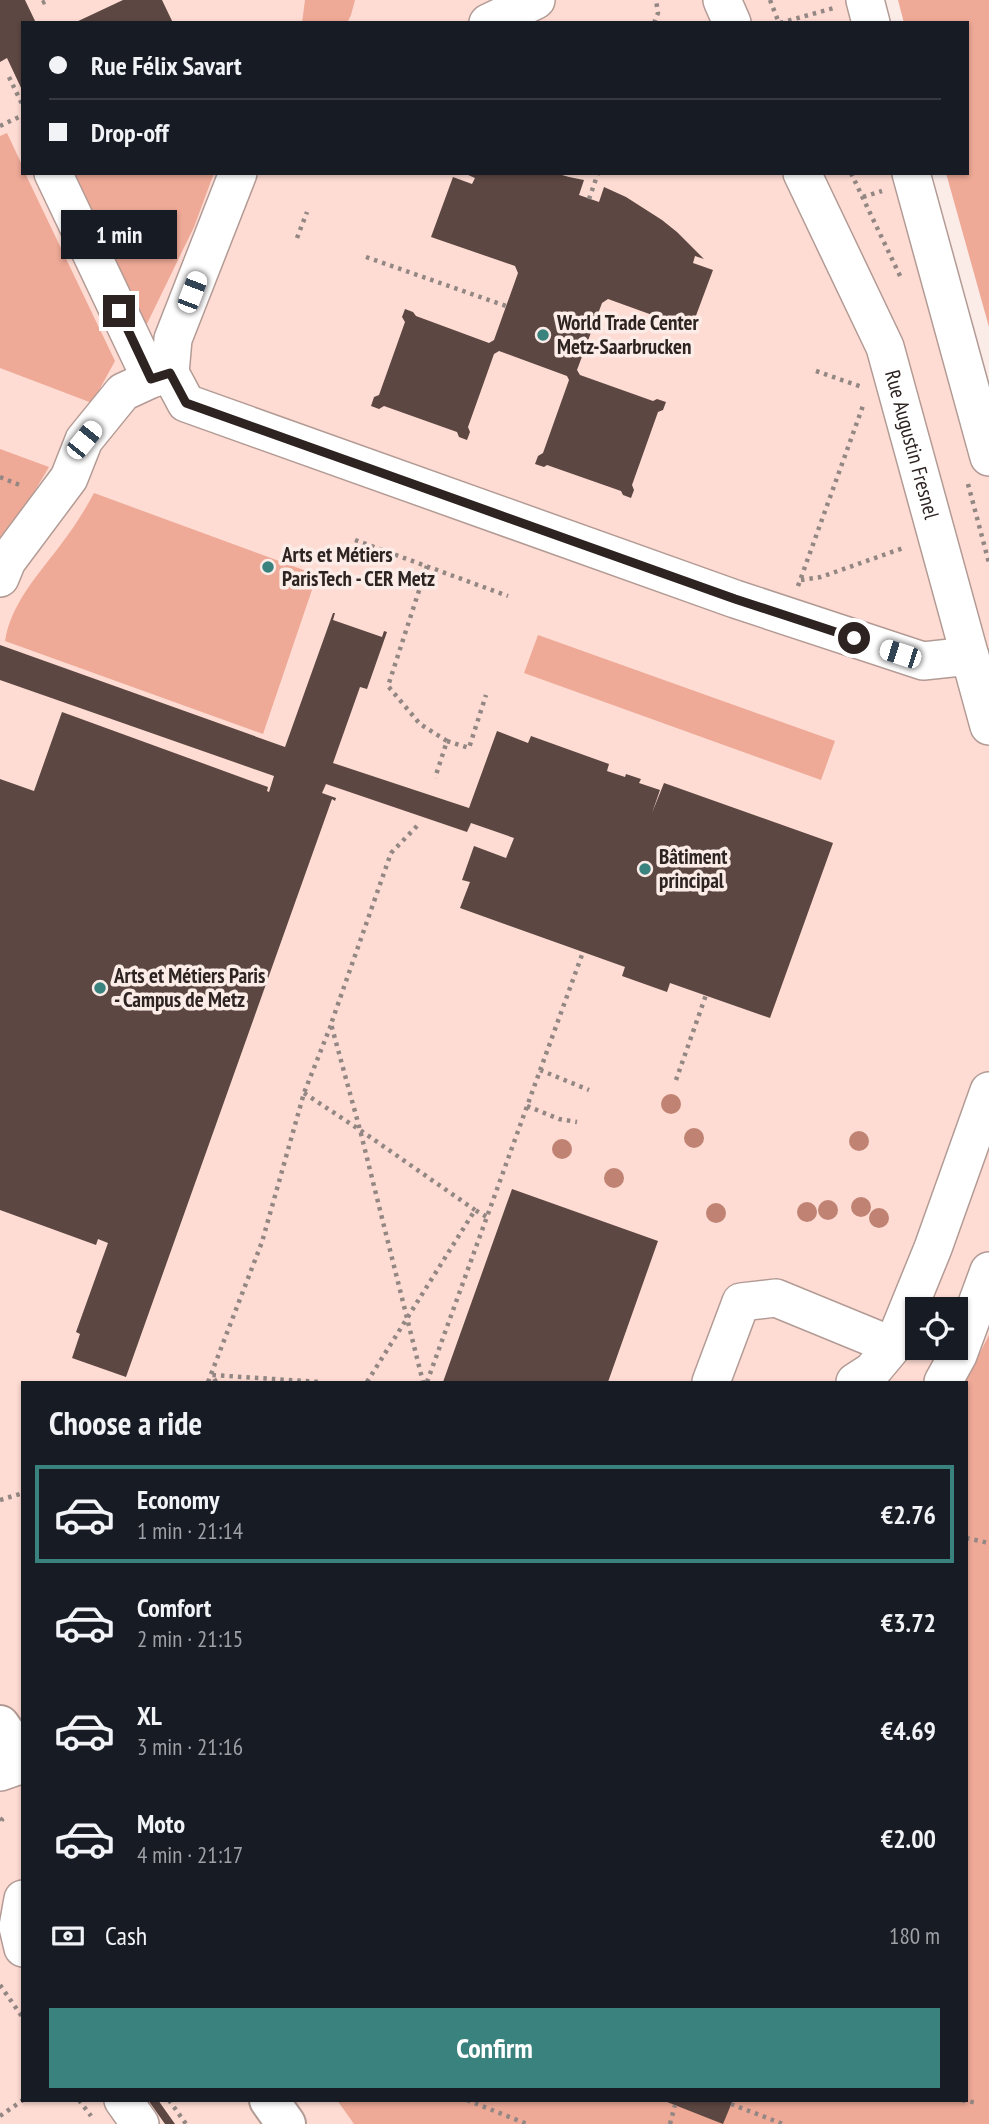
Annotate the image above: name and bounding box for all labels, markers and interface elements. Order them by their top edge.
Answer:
text: Rue Félix Savart [91,49,242,82]
text: Drop-off [91,116,169,149]
callout: 1 min [61,210,177,258]
text: 1 min [96,220,142,249]
car [175,269,210,315]
route end [103,295,135,327]
place label: World Trade Center Metz-Saarbrucken [556,309,700,360]
marker: World Trade Center Metz-Saarbrucken [535,327,551,343]
street label: Rue Augustin Fresnel [879,367,946,522]
car [63,417,106,463]
place label: Arts et Métiers ParisTech - CER Metz [281,541,435,592]
marker: Arts et Métiers ParisTech - CER Metz [260,559,276,575]
route start [838,622,870,654]
car [877,638,924,670]
place label: Bâtiment principal [659,843,727,894]
marker: Bâtiment principal [637,861,653,877]
place label: Arts et Métiers Paris - Campus de Metz [113,962,265,1013]
marker: Arts et Métiers Paris - Campus de Metz [92,980,108,996]
map controls [905,1297,968,1360]
button: locate [905,1297,968,1360]
text: Choose a ride [49,1402,202,1444]
icon: car [53,1483,116,1546]
text: Economy [137,1483,219,1516]
text: €2.76 [881,1498,936,1531]
text: 1 min · 21:14 [137,1516,243,1545]
icon: car [53,1591,116,1654]
text: Comfort [137,1591,211,1624]
text: €3.72 [881,1606,936,1639]
text: 2 min · 21:15 [137,1624,243,1653]
icon: car [53,1699,116,1762]
text: XL [137,1699,162,1732]
text: €4.69 [881,1714,936,1747]
text: 3 min · 21:16 [137,1732,243,1761]
icon: car [53,1807,116,1870]
text: Moto [137,1807,185,1840]
text: €2.00 [881,1822,936,1855]
text: 4 min · 21:17 [137,1840,243,1869]
icon: cash [49,1917,87,1955]
text: Cash [105,1919,147,1952]
text: 180 m [889,1921,940,1950]
button: Confirm [49,2008,940,2088]

